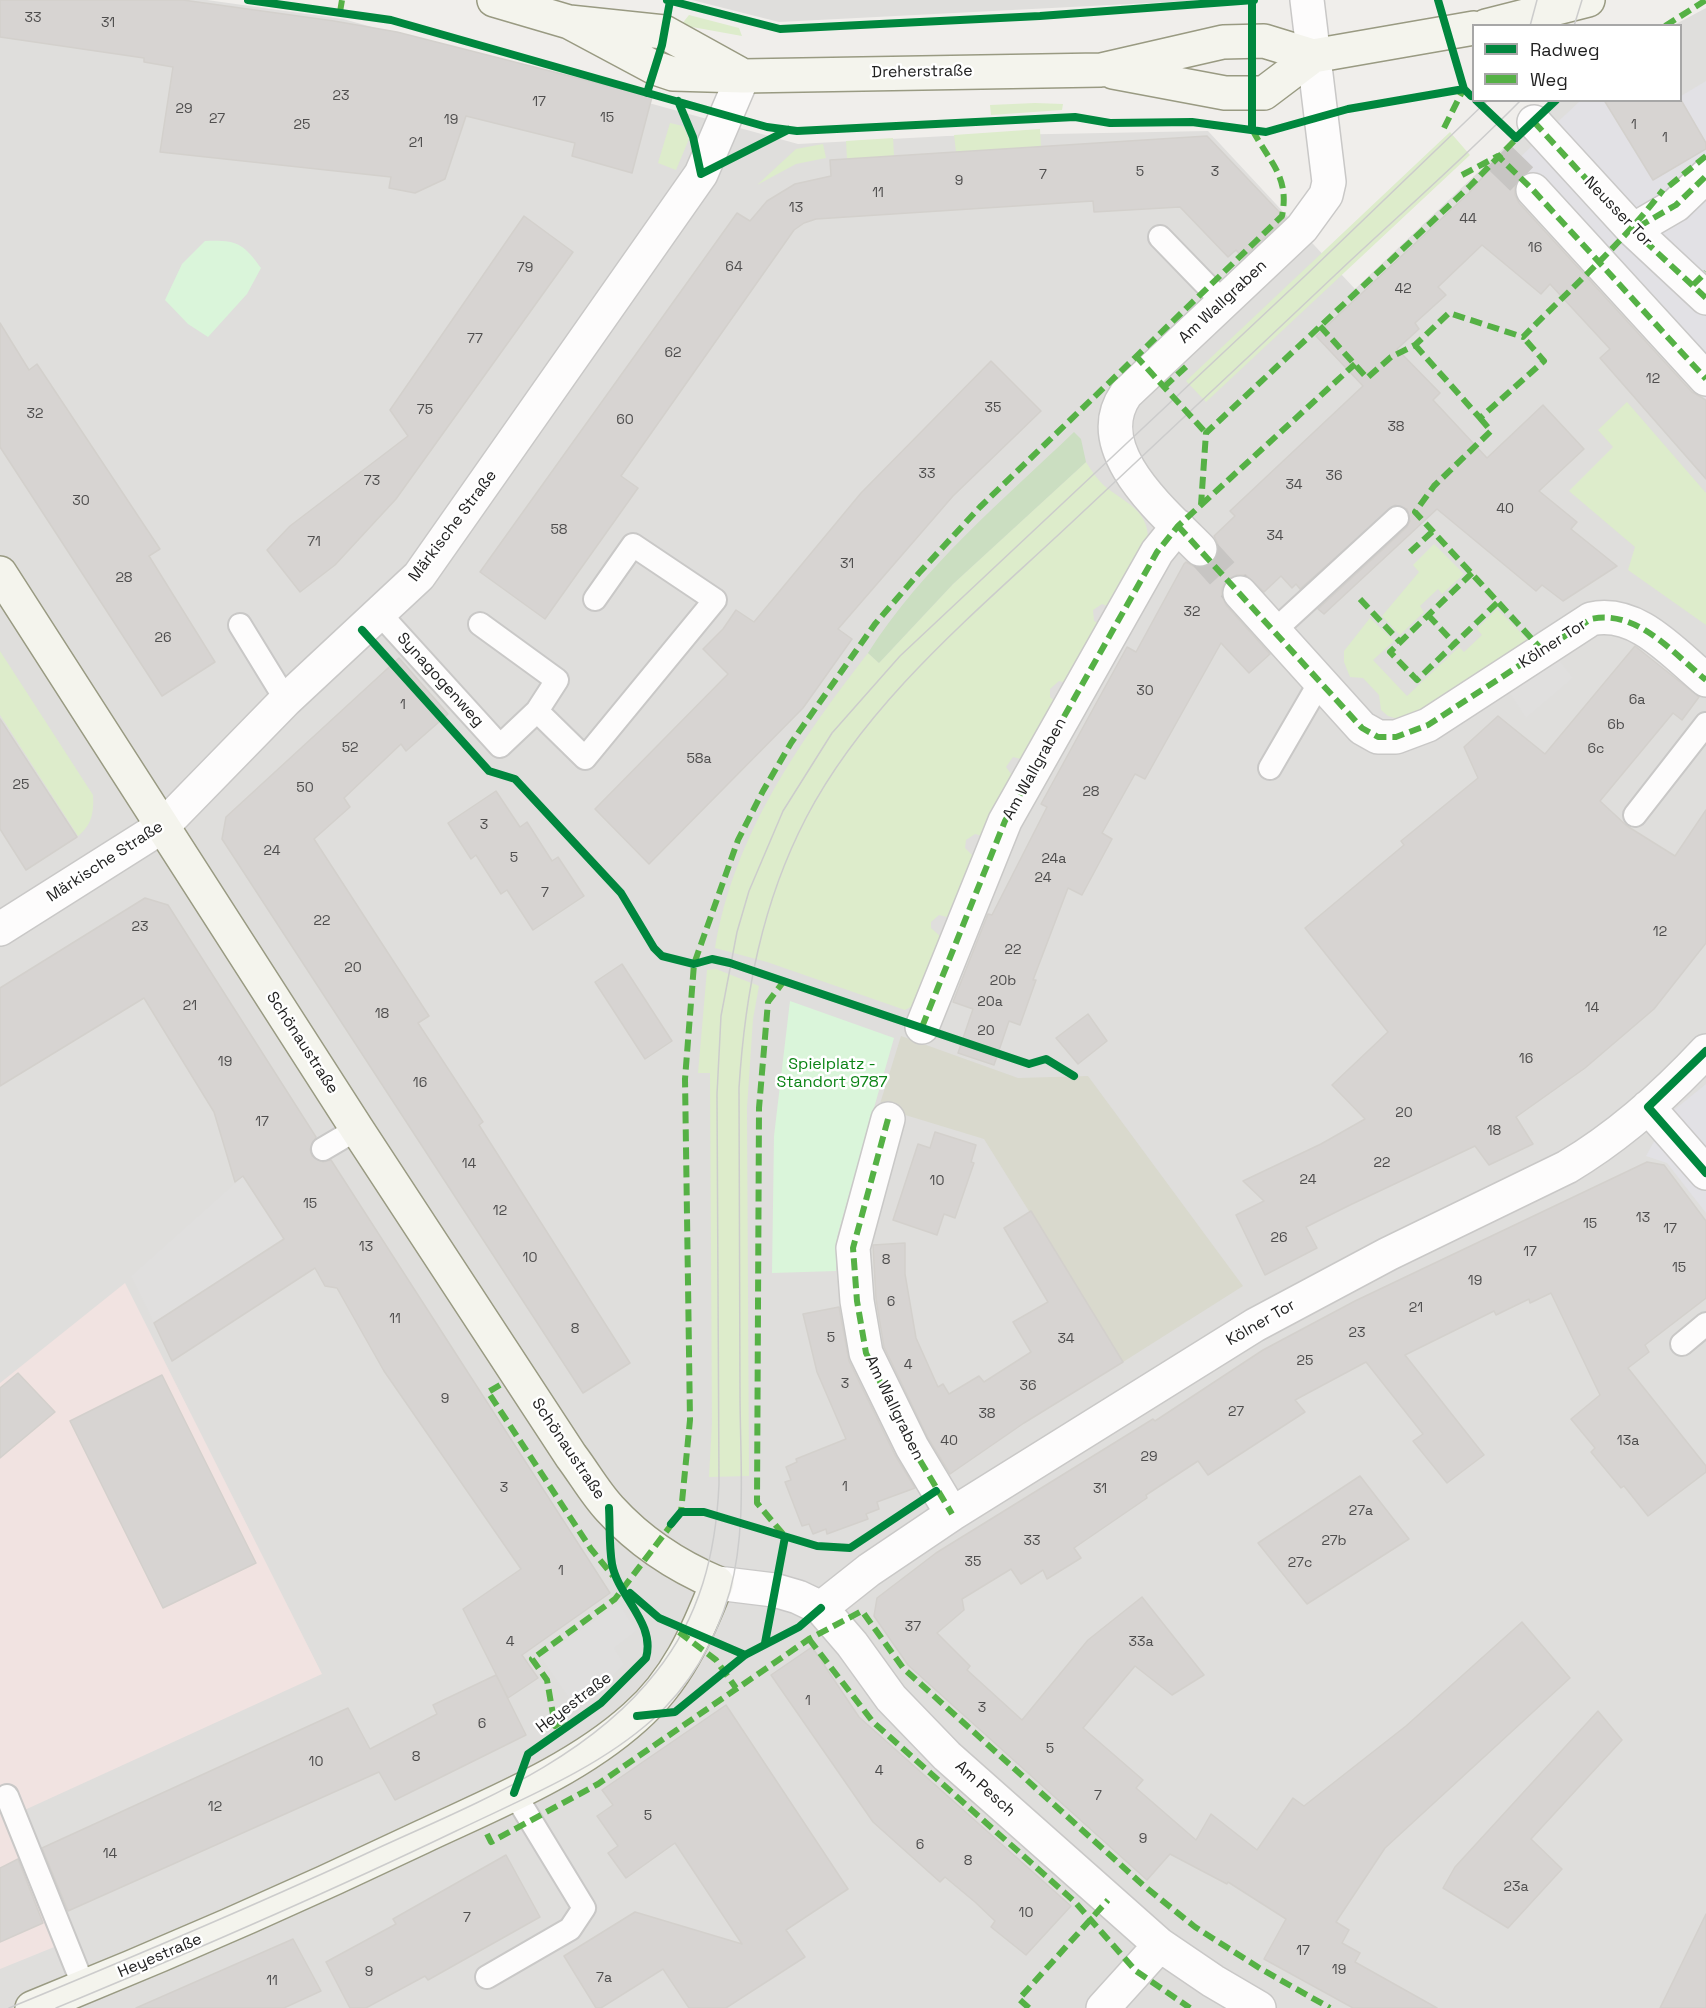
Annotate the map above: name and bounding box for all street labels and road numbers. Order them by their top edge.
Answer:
street label: Dreherstraße [871,62,973,82]
street label: Neusser Tor [1580,173,1656,251]
street label: Am Wallgraben [1175,256,1271,348]
street label: Märkische Straße [405,466,501,586]
street label: Kölner Tor [1516,615,1590,673]
street label: Synagogenweg [393,629,487,731]
street label: Am Wallgraben [999,715,1071,823]
street label: Märkische Straße [43,817,167,907]
street label: Schönaustraße [262,988,342,1098]
street label: Kölner Tor [1223,1296,1299,1350]
street label: Am Wallgraben [860,1353,928,1463]
street label: Schönaustraße [527,1395,609,1503]
street label: Heyestraße [533,1668,615,1738]
street label: Am Pesch [951,1757,1019,1821]
street label: Heyestraße [115,1930,205,1982]

